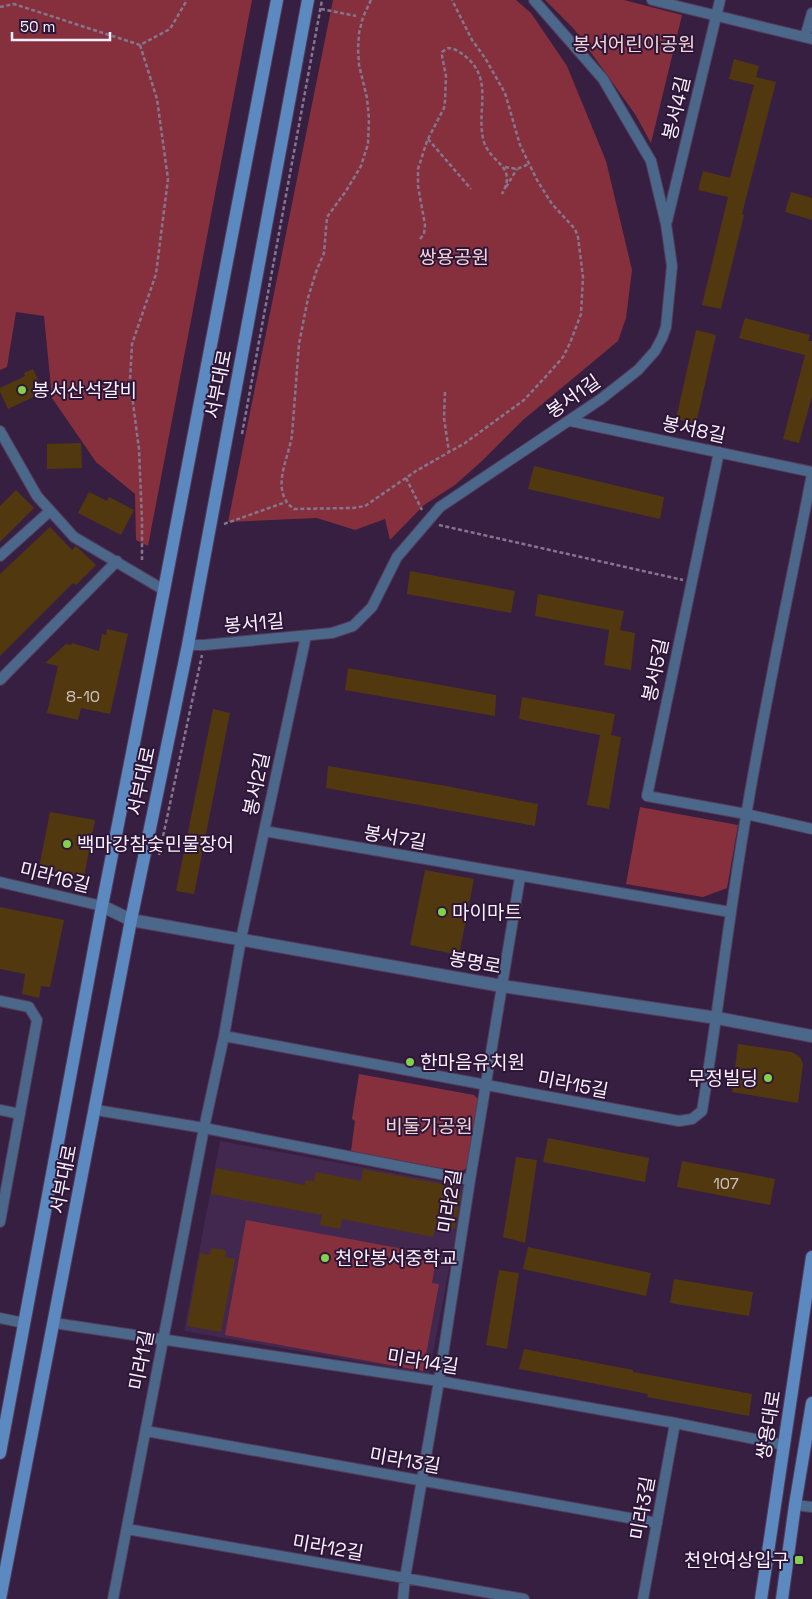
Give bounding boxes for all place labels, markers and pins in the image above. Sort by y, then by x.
place label: 봉서산석갈비 [32,378,137,403]
marker: 봉서산석갈비 [16,384,28,396]
place label: 백마강참숯민물장어 [77,832,234,857]
marker: 백마강참숯민물장어 [61,838,73,850]
place label: 마이마트 [452,900,522,925]
marker: 마이마트 [436,906,448,918]
place label: 한마음유치원 [420,1050,525,1075]
marker: 한마음유치원 [404,1056,416,1068]
place label: 무정빌딩 [688,1066,758,1091]
marker: 무정빌딩 [762,1072,774,1084]
place label: 천안봉서중학교 [335,1246,457,1271]
marker: 천안봉서중학교 [319,1252,331,1264]
place label: 천안여상입구 [684,1548,789,1573]
marker: 천안여상입구 [793,1554,805,1566]

